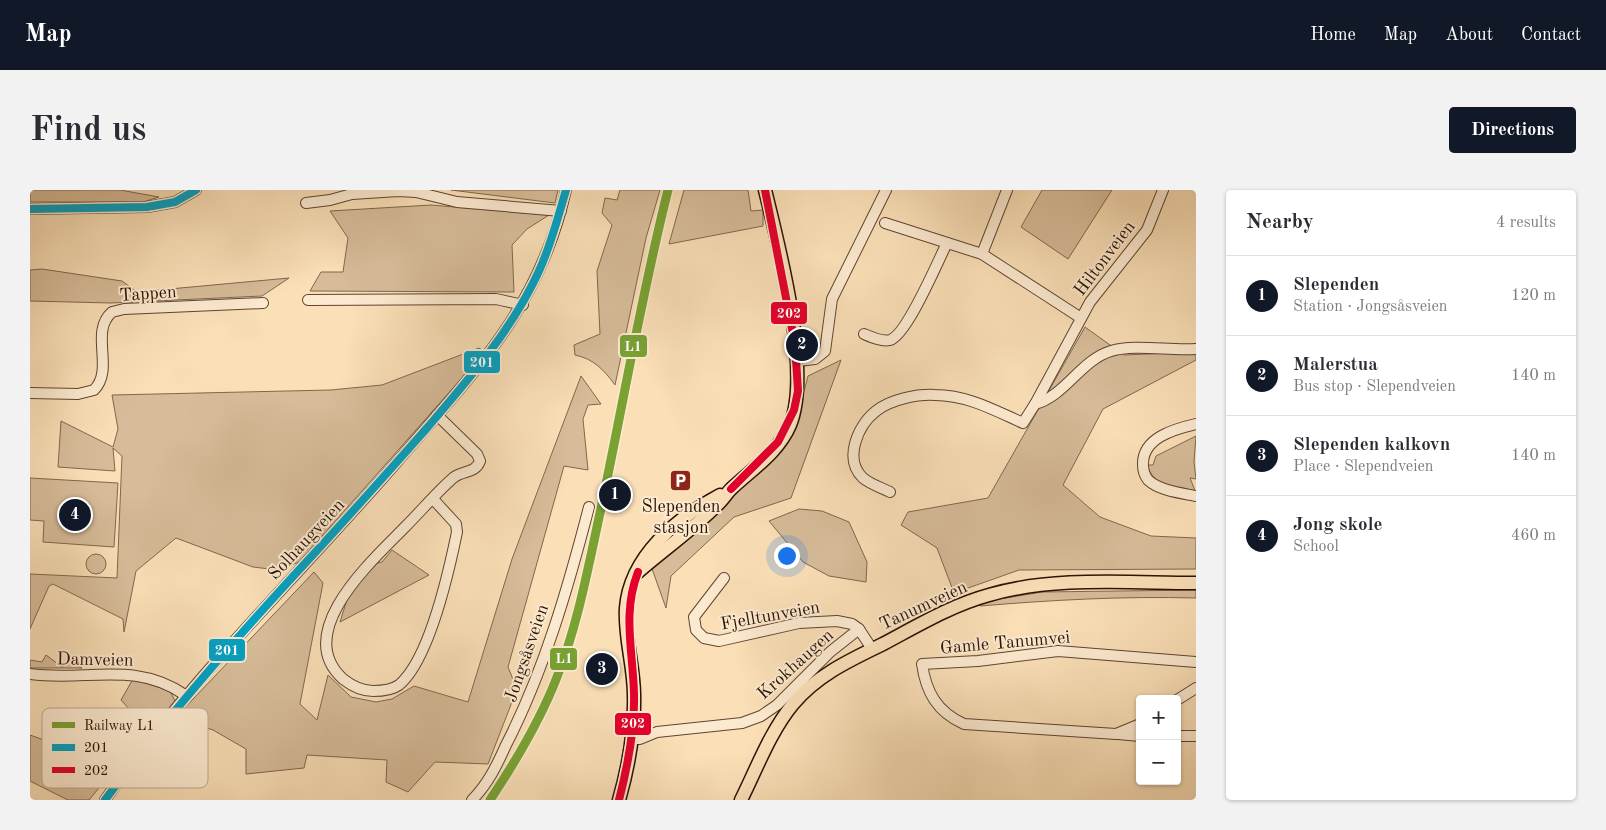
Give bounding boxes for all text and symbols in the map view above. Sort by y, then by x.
text: Map [25,23,72,47]
text: Home [1310,26,1356,44]
text: Map [1384,26,1417,44]
text: About [1445,26,1493,44]
text: Contact [1521,26,1581,44]
button: Directions [1449,107,1576,153]
text: Find us [30,113,146,148]
text: Nearby [1246,212,1314,233]
text: 4 results [1496,215,1556,231]
street label: Hiltonveien [1071,218,1139,299]
text: Slependen [1293,276,1379,295]
street label: Tappen [119,283,178,305]
text: 1 [1257,288,1267,304]
text: 120 m [1511,288,1556,304]
text: Station · Jongsåsveien [1293,299,1447,315]
line badge: 202 [770,301,808,325]
text: 202 [777,307,801,321]
pin: 2 [786,326,818,364]
line badge: L1 [619,334,648,358]
text: L1 [624,340,642,354]
line badge: 201 [463,350,501,374]
text: 201 [470,356,494,370]
text: Malerstua [1293,356,1378,375]
text: 2 [1257,368,1267,384]
text: 140 m [1511,368,1556,384]
text: Bus stop · Slependveien [1293,379,1456,395]
text: Slependen kalkovn [1293,436,1450,455]
text: 3 [1257,448,1267,464]
text: 140 m [1511,448,1556,464]
text: Place · Slependveien [1293,459,1434,475]
parking icon: Slependen stasjon [669,469,693,493]
pin: 1 [599,476,631,514]
pin: 4 [59,496,91,534]
street label: Solhaugveien [265,496,349,583]
place label: Slependen stasjon [641,498,721,537]
text: Jong skole [1293,516,1382,535]
text: 4 [1257,528,1267,544]
text: 460 m [1511,528,1556,544]
text: School [1293,539,1339,555]
your location [774,543,800,569]
street label: Tanumveien [877,578,970,634]
street label: Fjelltunveien [719,598,822,634]
street label: Jongsåsveien [502,602,552,705]
street label: Krokhaugen [754,626,837,703]
street label: Gamle Tanumvei [939,628,1071,658]
line badge: 201 [208,638,246,662]
text: 201 [215,644,239,658]
line badge: L1 [549,647,578,671]
street label: Damveien [56,650,134,670]
pin: 3 [586,650,618,688]
text: L1 [555,652,573,666]
map controls [1136,695,1181,785]
button: + [1136,695,1181,740]
legend [42,708,208,788]
line badge: 202 [614,712,652,736]
text: 202 [621,717,645,731]
text: Railway L1 [84,719,154,733]
button: − [1136,740,1181,785]
text: 201 [84,741,108,755]
text: 202 [84,764,108,778]

